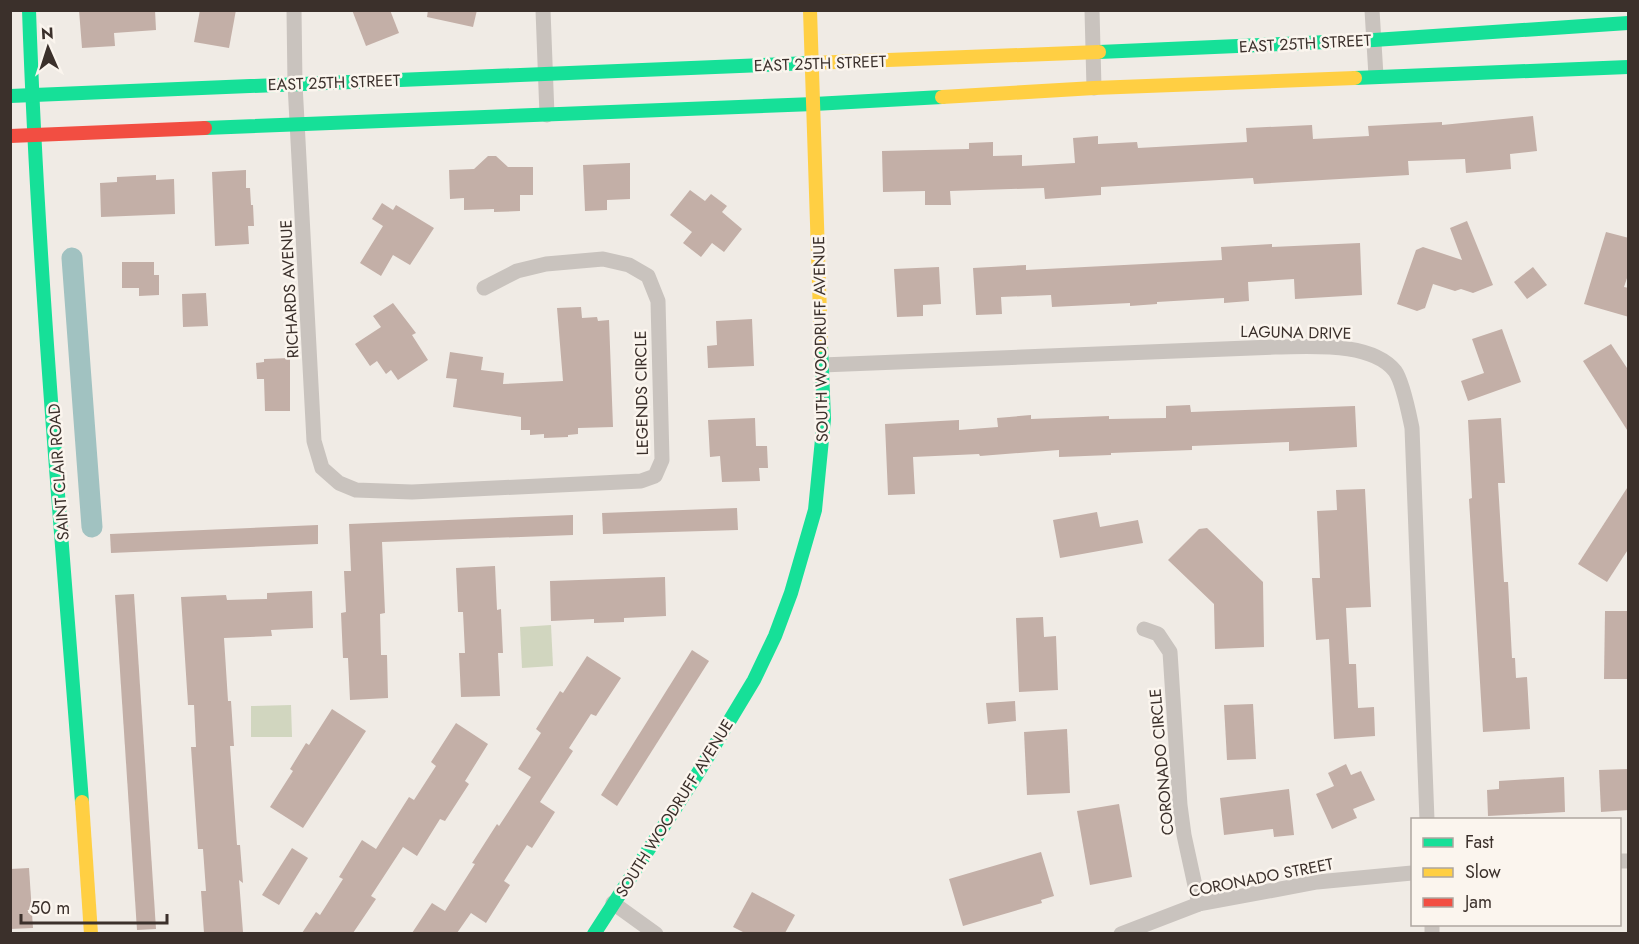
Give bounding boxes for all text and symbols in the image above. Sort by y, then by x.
north arrow [18,18,78,78]
text: N [40,22,54,45]
street label: EAST 25TH STREET [1238,29,1372,58]
street label: EAST 25TH STREET [753,50,887,77]
street label: EAST 25TH STREET [267,69,401,96]
street label: RICHARDS AVENUE [274,219,305,359]
street label: SOUTH WOODRUFF AVENUE [807,236,834,442]
street label: LAGUNA DRIVE [1240,320,1352,345]
street label: LEGENDS CIRCLE [629,330,654,456]
street label: SAINT CLAIR ROAD [42,403,75,541]
street label: CORONADO CIRCLE [1144,688,1179,836]
street label: SOUTH WOODRUFF AVENUE [610,715,739,902]
legend [1411,818,1621,926]
text: Fast [1465,829,1494,855]
street label: CORONADO STREET [1187,852,1336,903]
text: Slow [1465,859,1502,885]
scale bar [21,887,166,925]
text: Jam [1463,889,1492,915]
text: 50 m [30,895,70,921]

